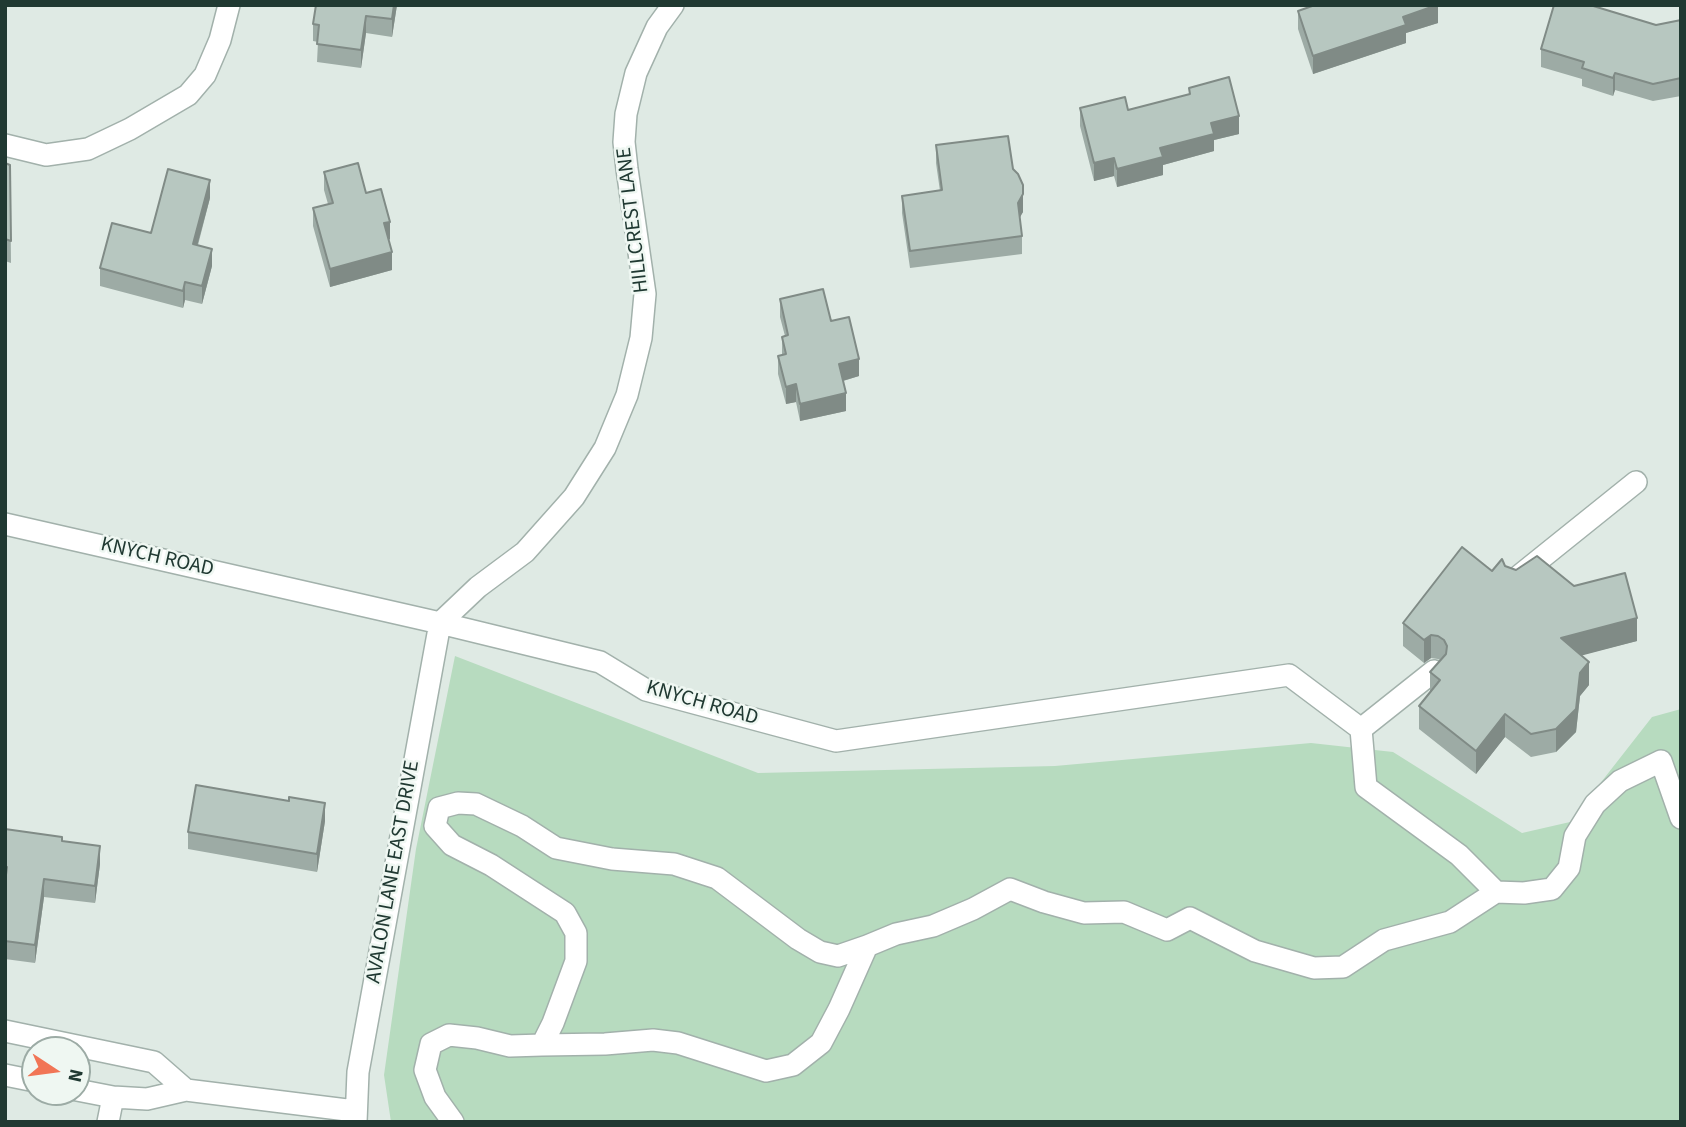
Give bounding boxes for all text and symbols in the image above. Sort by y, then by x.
street label: HILLCREST LANE [613,146,655,294]
street label: KNYCH ROAD [98,533,216,583]
street label: KNYCH ROAD [643,676,761,732]
street label: AVALON LANE EAST DRIVE [362,759,426,985]
north arrow [21,1036,91,1106]
text: N [60,1066,90,1085]

